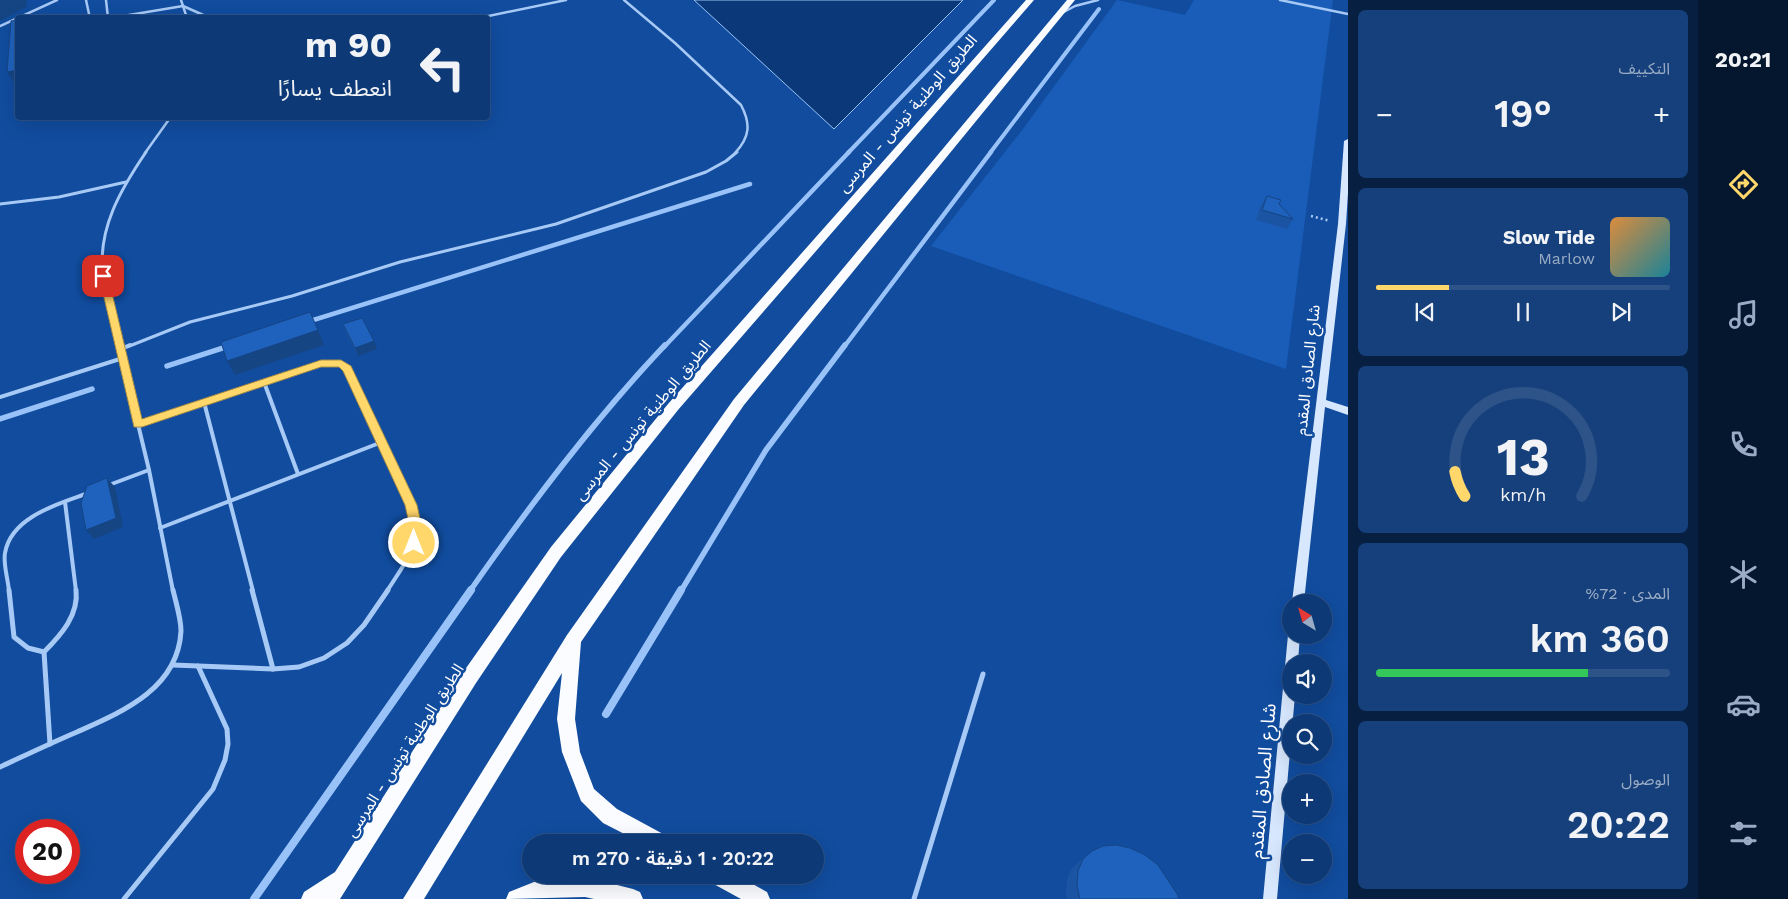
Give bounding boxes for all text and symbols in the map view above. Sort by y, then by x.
text: 90 m [305,24,392,66]
street label: الطريق الوطنية تونس - المرسى [834,31,982,197]
icon: left [410,35,475,100]
text: 20:21 [1715,47,1771,72]
text: التكييف [1618,59,1670,78]
text: انعطف يسارًا [278,76,392,101]
text: 19° [1494,92,1552,136]
text: − [1376,98,1393,131]
text: + [1653,98,1670,131]
icon: directions [1726,167,1761,202]
text: Slow Tide [1503,226,1595,249]
text: Marlow [1538,249,1595,268]
pin [82,255,124,297]
icon: arrive [89,262,117,290]
icon: music [1726,297,1761,332]
icon: previous [1411,298,1439,326]
icon: pause [1509,298,1537,326]
icon: next [1607,298,1635,326]
street label: شارع الصادق المقدم [1291,304,1327,437]
street label: الطريق الوطنية تونس - المرسى [570,337,716,505]
text: 13 [1496,427,1550,488]
icon: phone [1726,427,1761,462]
text: km/h [1500,484,1546,505]
position arrow [387,516,439,568]
icon: climate [1726,557,1761,592]
text: المدى · 72% [1586,584,1670,603]
north arrow [1282,594,1332,644]
map controls [1282,594,1332,884]
text: 360 km [1530,617,1670,661]
button: sound [1282,654,1332,704]
street label: الطريق الوطنية تونس - المرسى [341,660,468,841]
icon: car [1726,687,1761,722]
street label: شارع الصادق المقدم [1244,702,1284,860]
button: search [1282,714,1332,764]
text: الوصول [1621,770,1670,789]
button: + [1282,774,1332,824]
text: 20:22 [1567,803,1670,847]
icon: filters [1726,816,1761,851]
speed limit sign: 20 [15,819,80,884]
button: − [1282,834,1332,884]
text: 20:22 · 1 دقيقة · 270 m [572,847,774,870]

